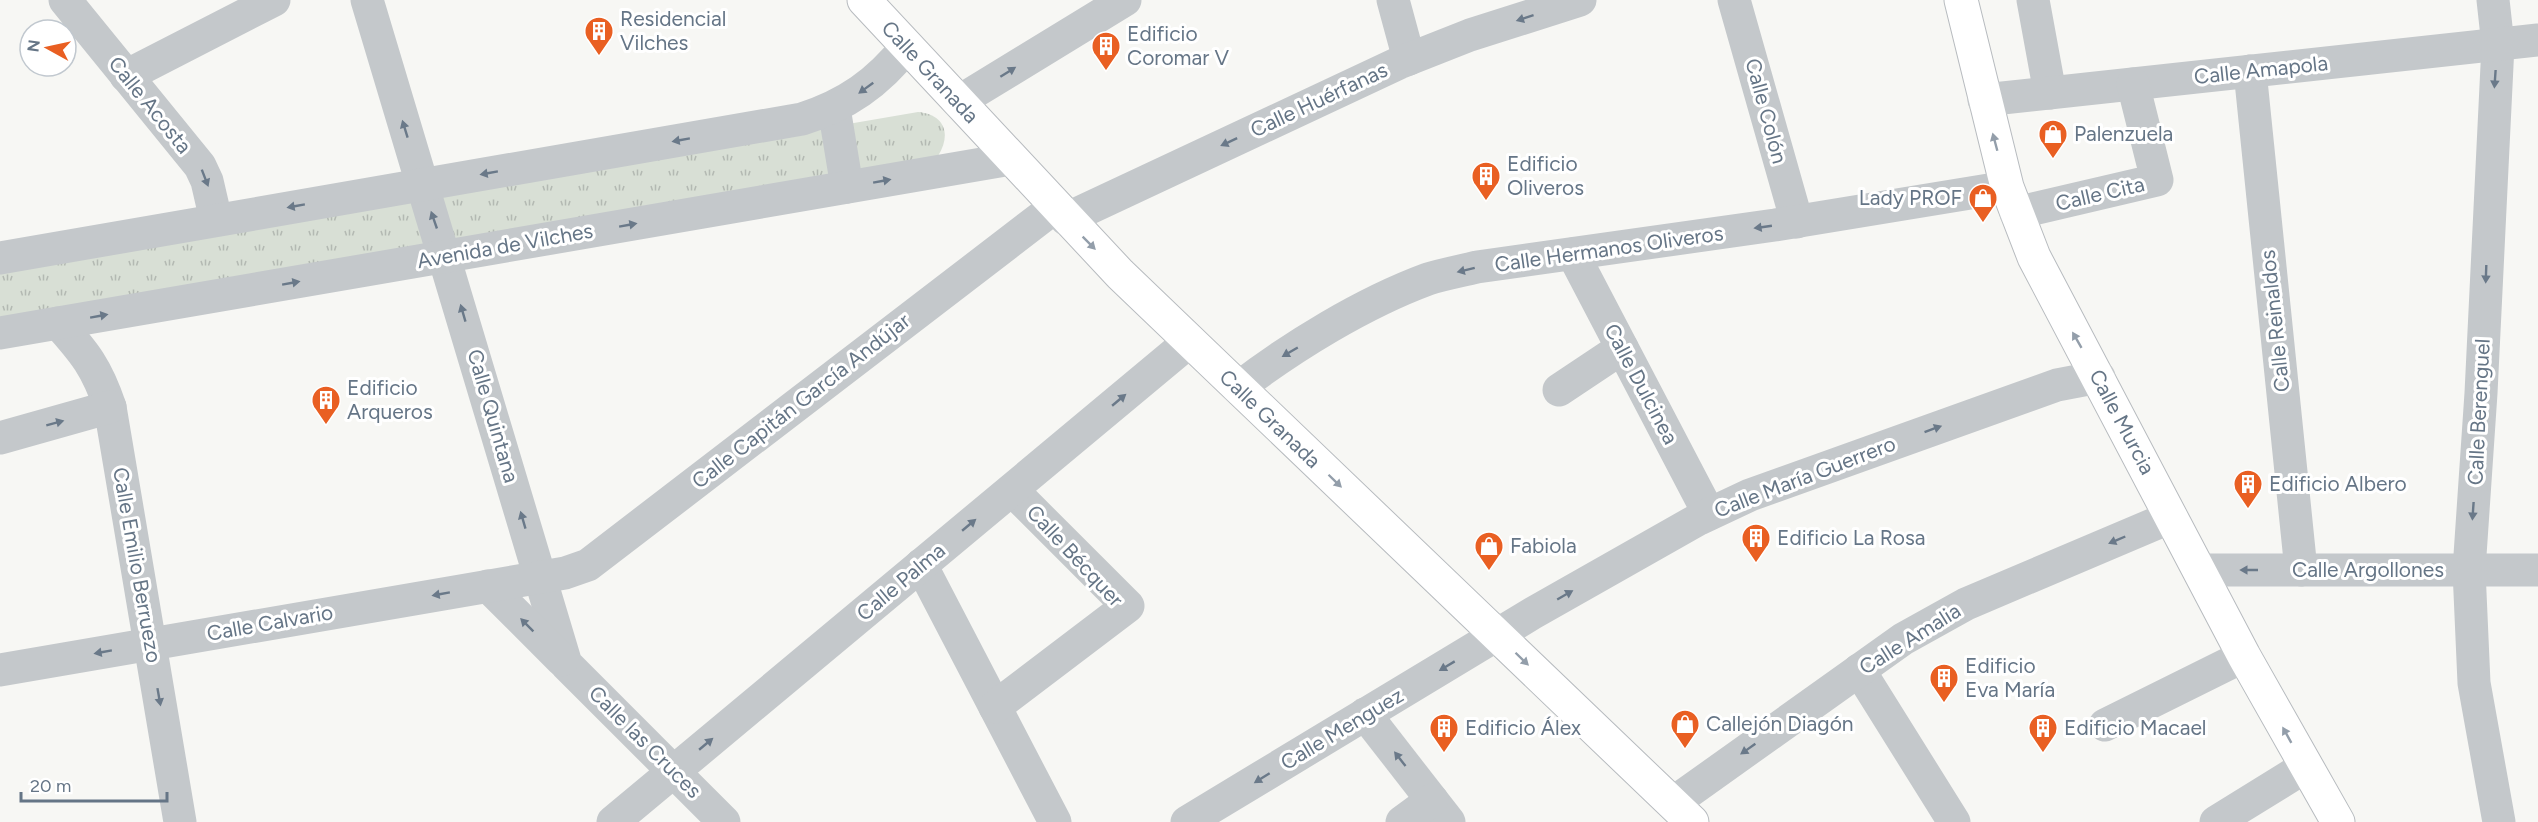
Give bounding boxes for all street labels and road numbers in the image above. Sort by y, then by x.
street label: Calle Granada [877,15,984,128]
street label: Calle Amapola [2193,50,2329,89]
street label: Calle Acosta [104,51,197,158]
street label: Calle Colón [1740,56,1792,166]
street label: Calle Huérfanas [1246,57,1391,142]
street label: Calle Cita [2053,171,2147,216]
street label: Avenida de Vilches [415,218,595,273]
street label: Calle Hermanos Oliveros [1493,220,1725,277]
street label: Calle Reinaldos [2255,249,2294,393]
street label: Calle Capitán García Andújar [687,308,915,493]
street label: Calle Dulcinea [1599,319,1684,448]
street label: Calle Berenguel [2462,338,2495,486]
street label: Calle Quintana [463,346,524,485]
street label: Calle Granada [1215,364,1326,473]
street label: Calle Murcia [2084,365,2161,479]
street label: Calle María Guerrero [1711,430,1899,523]
street label: Calle Emilio Berruezo [108,465,167,665]
street label: Calle Bécquer [1022,500,1129,612]
street label: Calle Palma [851,537,950,626]
street label: Calle Argollones [2292,557,2444,582]
street label: Calle Amalia [1854,598,1965,680]
street label: Calle Calvario [205,599,335,646]
street label: Calle las Cruces [584,680,707,803]
street label: Calle Menguez [1276,682,1408,775]

